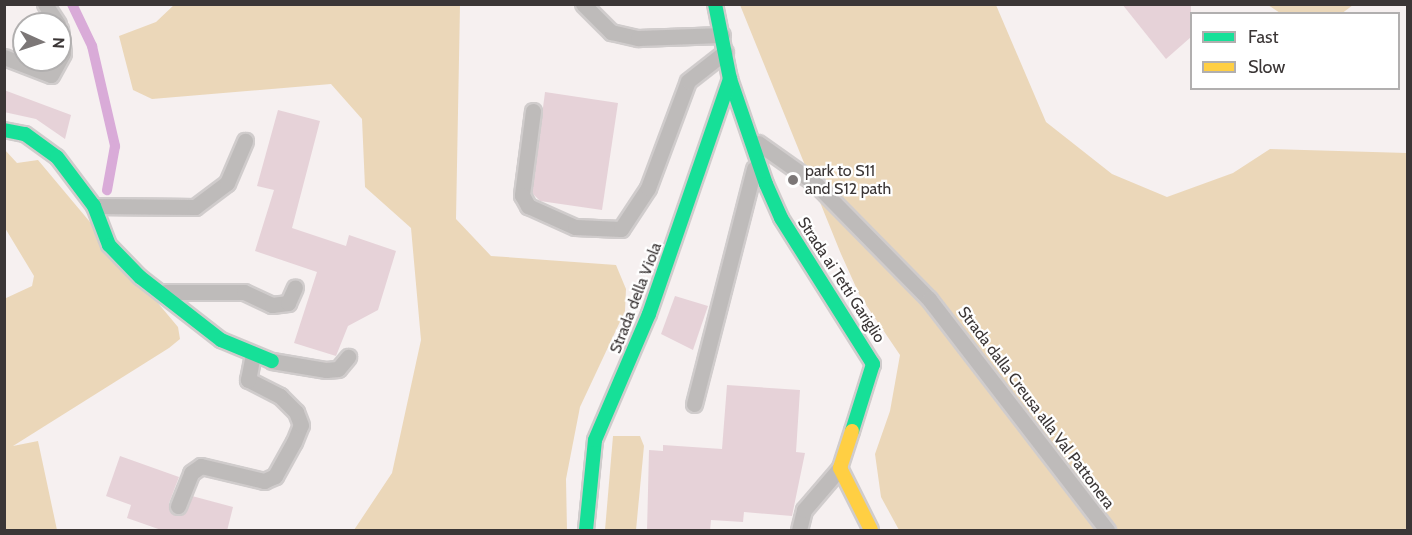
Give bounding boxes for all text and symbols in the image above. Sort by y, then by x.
north arrow [12,12,72,72]
legend [1190,12,1400,90]
text: Fast [1248,26,1279,48]
text: N [49,37,68,49]
text: Slow [1248,56,1285,78]
place label: park to S11 and S12 path [805,161,891,199]
marker: park to S11 and S12 path [786,173,800,187]
street label: Strada ai Tetti Gariglio [793,214,889,346]
street label: Strada della Viola [606,240,666,356]
street label: Strada dalla Creusa alla Val Pattonera [954,303,1118,513]

